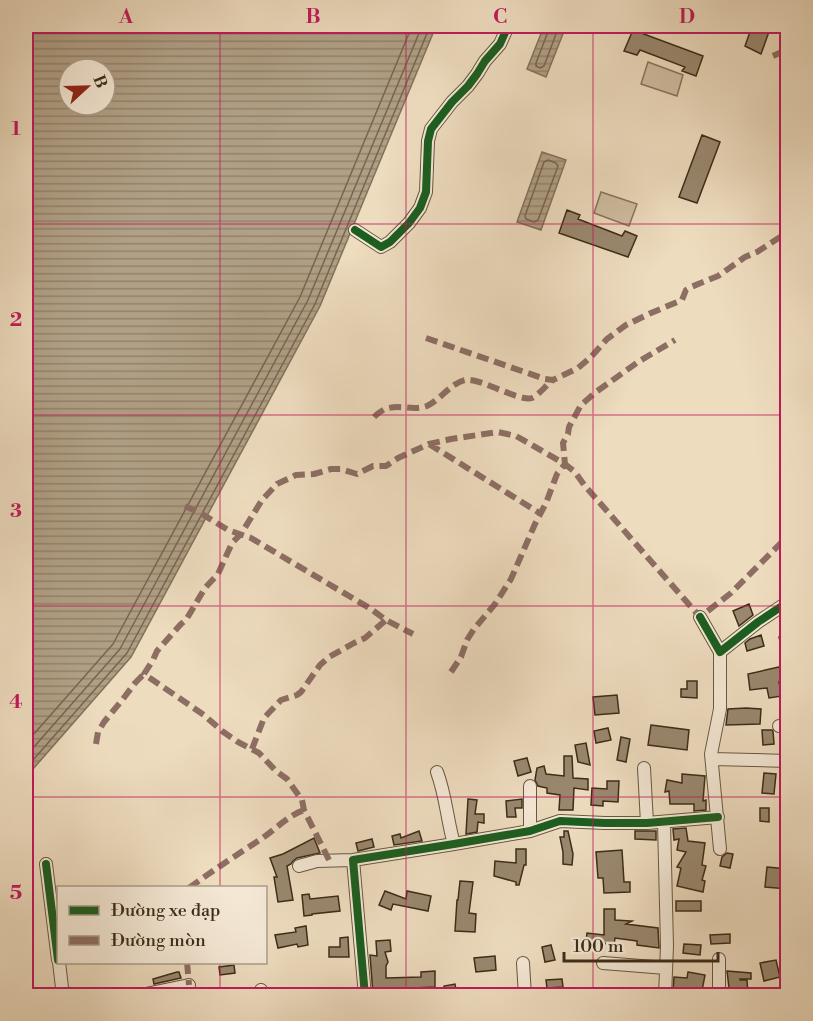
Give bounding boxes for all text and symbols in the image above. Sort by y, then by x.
text: A [118,5,134,30]
text: B [305,5,321,30]
text: C [493,5,507,30]
text: D [679,5,695,30]
north arrow [57,57,117,117]
text: B [88,72,112,91]
text: 1 [11,117,21,142]
text: 2 [10,308,22,333]
text: 3 [10,499,22,524]
text: 4 [9,690,23,715]
text: 5 [10,881,22,906]
legend [57,886,267,964]
text: Đường xe đạp [111,899,220,922]
scale bar [564,925,718,963]
text: Đường mòn [111,929,206,952]
text: 100 m [573,935,624,958]

